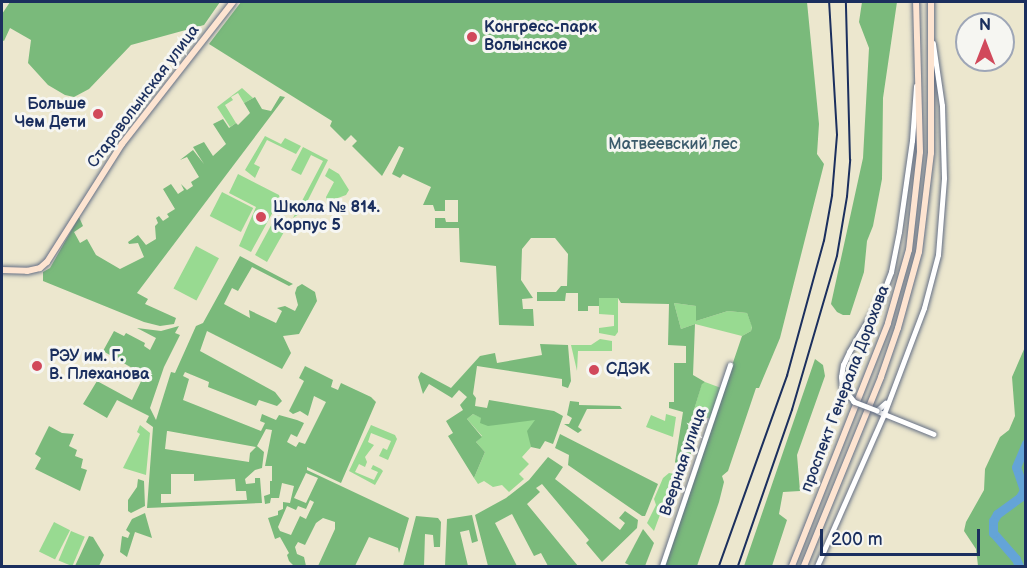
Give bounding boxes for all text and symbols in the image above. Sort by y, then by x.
north arrow [955,12,1015,72]
text: N [979,16,991,35]
place label: Конгресс-парк Волынское [484,18,597,56]
street label: Староволынская улица [84,22,204,172]
marker: Конгресс-парк Волынское [465,30,479,44]
place label: Больше Чем Дети [14,95,86,133]
marker: Больше Чем Дети [91,107,105,121]
park label: Матвеевский лес [608,135,738,155]
place label: Школа № 814. Корпус 5 [273,198,380,236]
marker: Школа № 814. Корпус 5 [254,210,268,224]
street label: проспект Генерала Дорохова [798,283,894,495]
place label: РЭУ им. Г. В. Плеханова [49,347,149,385]
marker: РЭУ им. Г. В. Плеханова [30,359,44,373]
place label: СДЭК [606,360,650,380]
marker: СДЭК [587,363,601,377]
street label: Веерная улица [657,405,711,519]
scale bar [823,517,984,555]
text: 200 m [831,529,883,550]

